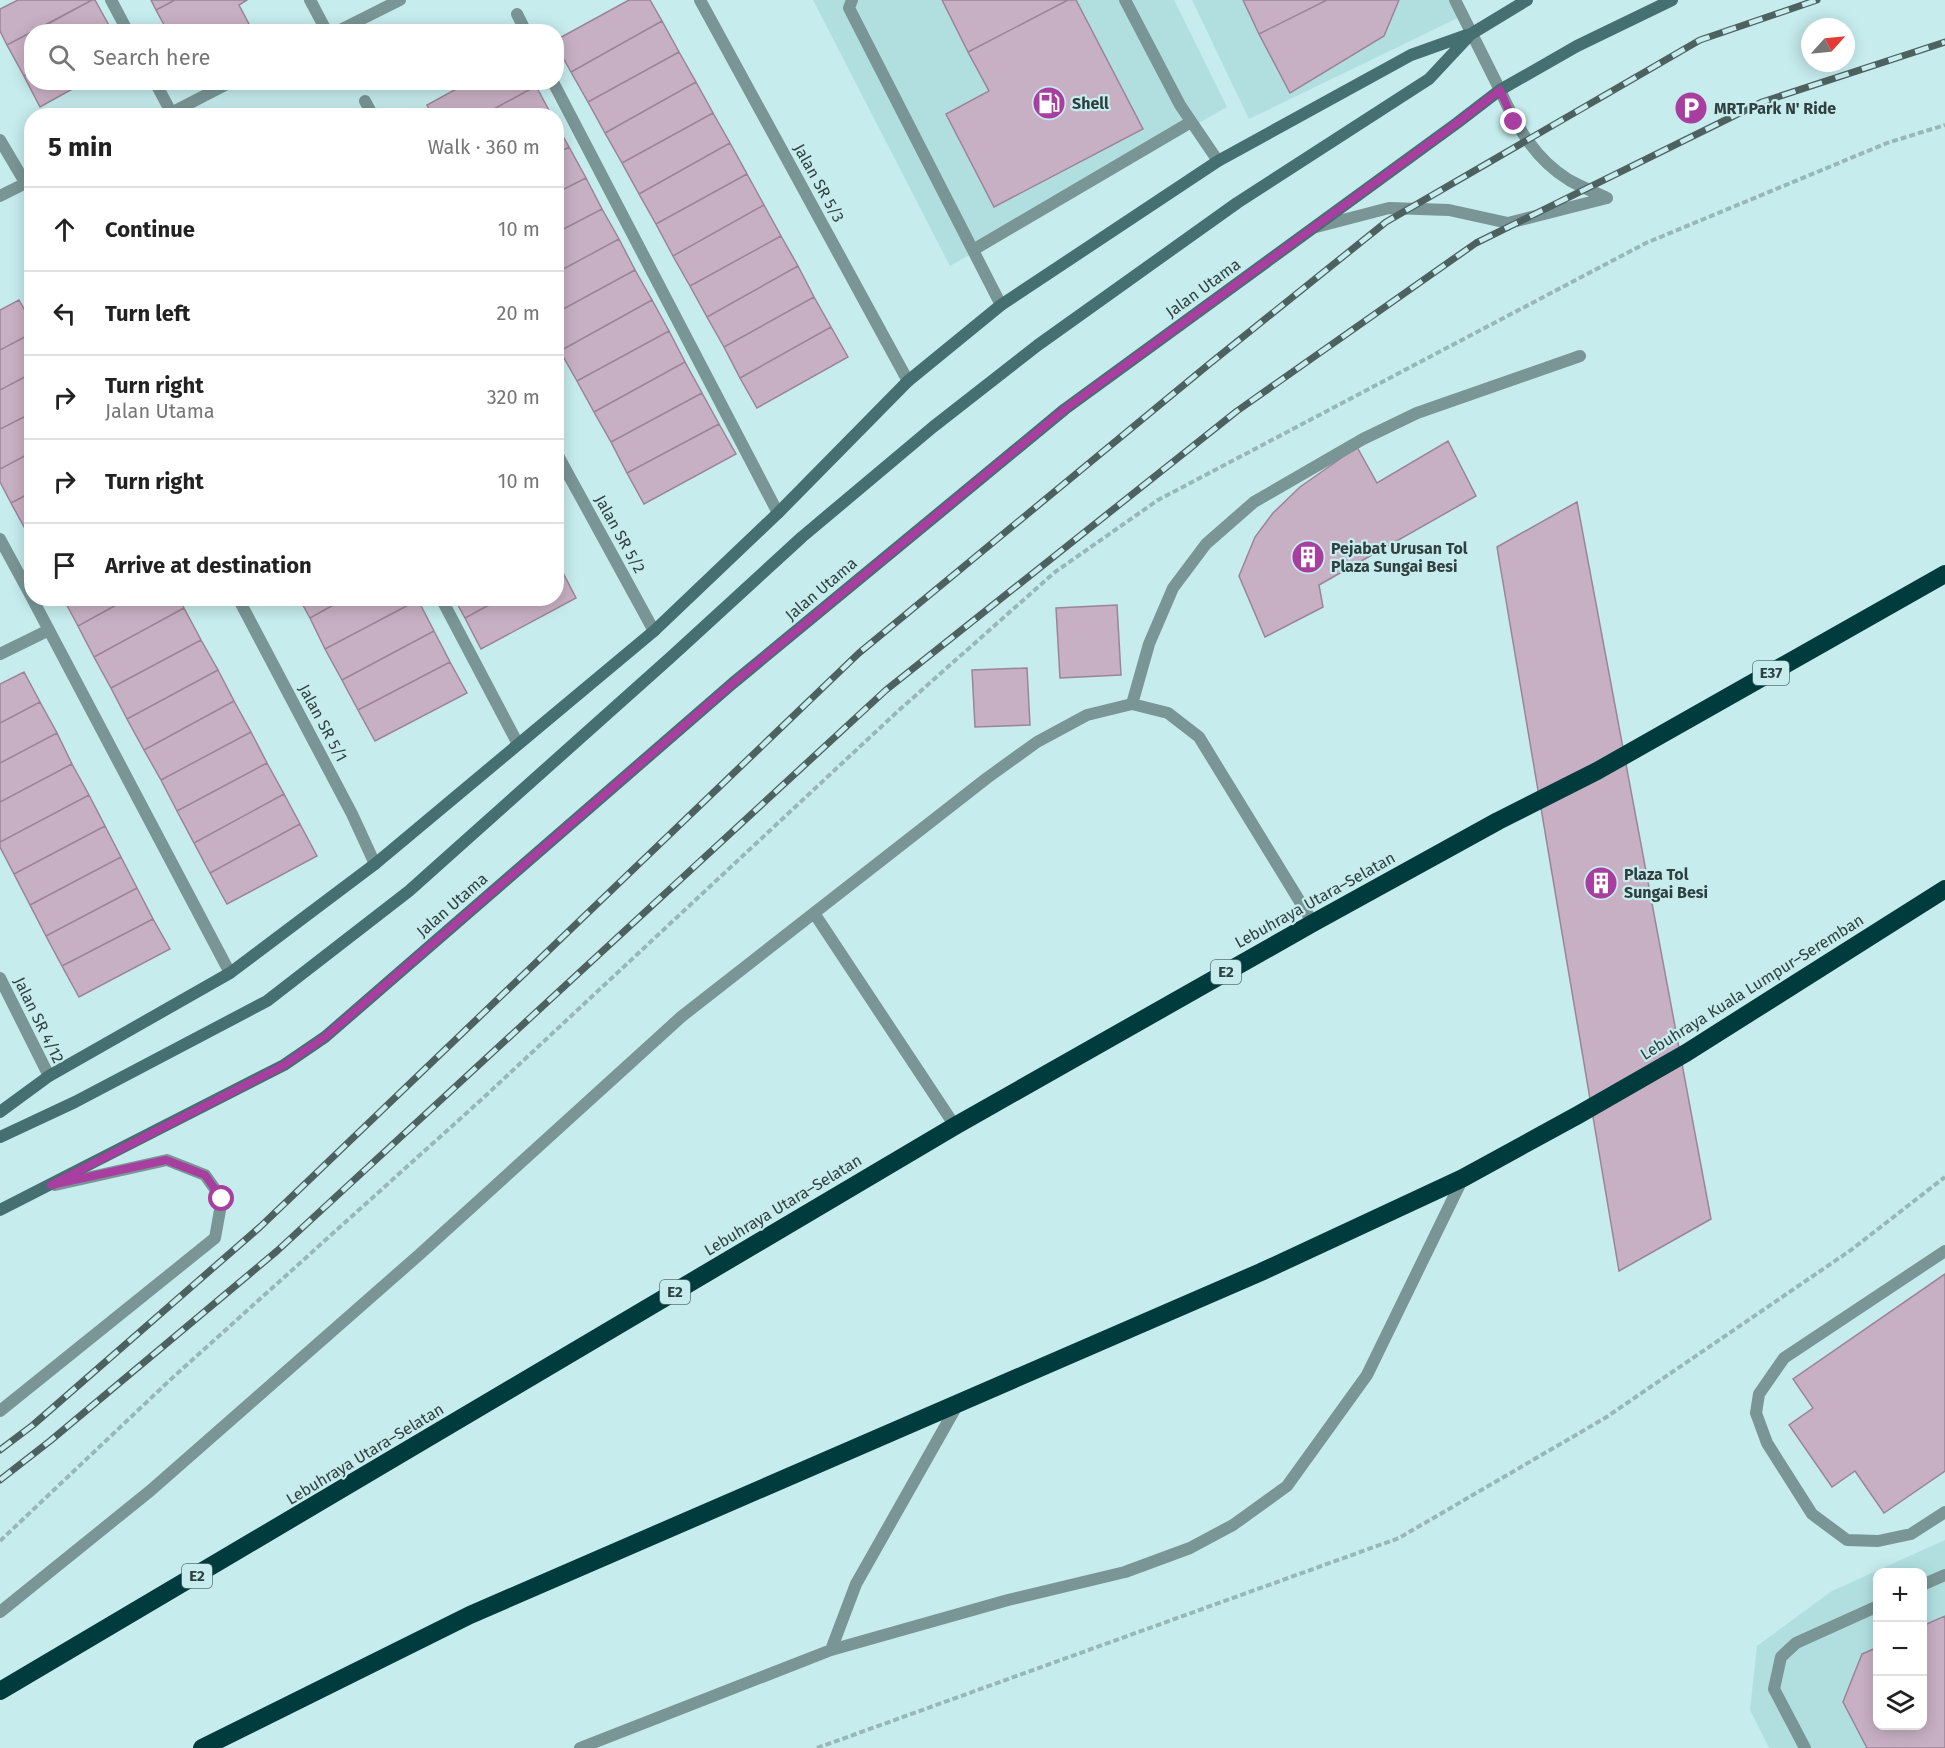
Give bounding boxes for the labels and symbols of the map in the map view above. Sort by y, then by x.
north arrow [1801,18,1855,72]
fuel station icon: Shell [1031,85,1067,121]
parking icon: MRT Park N' Ride [1673,90,1709,126]
place label: Shell [1072,94,1109,113]
place label: MRT Park N' Ride [1714,99,1836,118]
route end [1500,108,1526,134]
street label: Jalan SR 5/3 [790,141,848,225]
street label: Jalan Utama [1162,255,1244,321]
street label: Jalan SR 5/2 [591,492,649,576]
building icon: Pejabat Urusan Tol Plaza Sungai Besi [1290,539,1326,575]
place label: Pejabat Urusan Tol Plaza Sungai Besi [1331,539,1468,576]
street label: Jalan Utama [781,554,861,624]
road number: E37 [1753,661,1789,685]
street label: Jalan SR 5/1 [295,681,351,765]
street label: Lebuhraya Utara–Selatan [1231,848,1399,952]
building icon: Plaza Tol Sungai Besi [1583,865,1619,901]
place label: Plaza Tol Sungai Besi [1624,865,1708,902]
street label: Jalan Utama [413,869,491,941]
street label: Lebuhraya Kuala Lumpur–Seremban [1637,910,1867,1064]
road number: E2 [1211,960,1241,984]
street label: Jalan SR 4/12 [10,974,68,1066]
street label: Lebuhraya Utara–Selatan [701,1150,865,1260]
route start [208,1185,234,1211]
road number: E2 [660,1280,690,1304]
street label: Lebuhraya Utara–Selatan [283,1399,447,1509]
road number: E2 [182,1564,212,1588]

